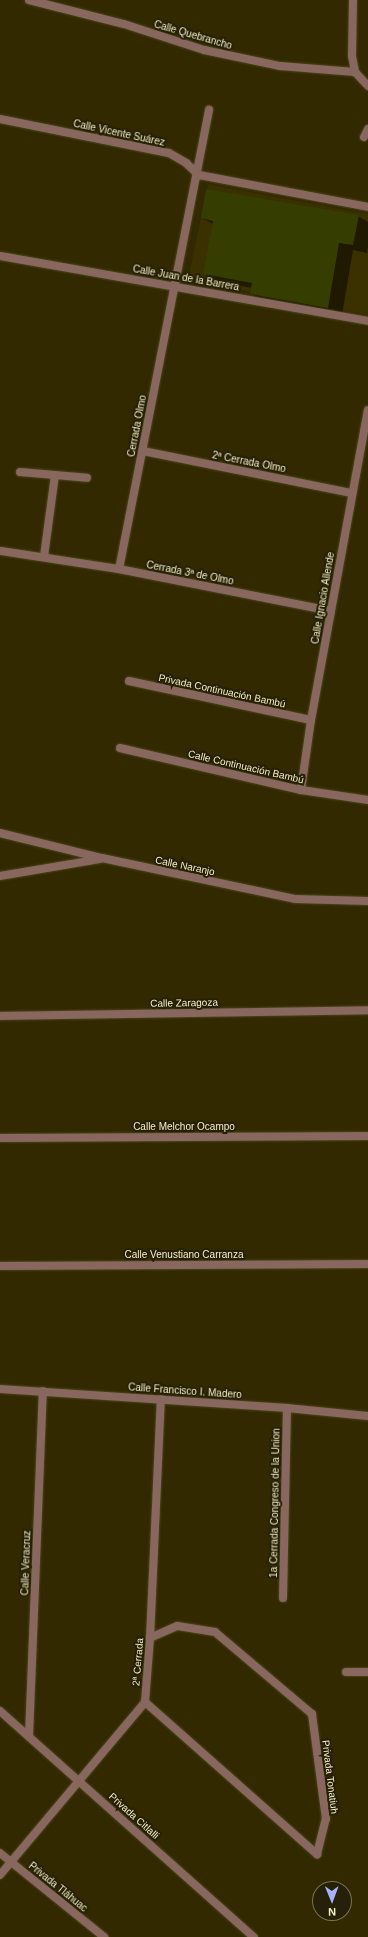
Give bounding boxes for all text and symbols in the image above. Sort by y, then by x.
street label: Calle Quebrancho [153,18,233,52]
street label: Calle Vicente Suárez [72,117,166,149]
street label: Calle Juan de la Barrera [132,263,240,293]
street label: Cerrada Olmo [125,394,149,458]
street label: 2ª Cerrada Olmo [211,449,287,475]
street label: Calle Ignacio Allende [309,551,337,645]
street label: Cerrada 3ª de Olmo [145,559,235,587]
street label: Privada Continuación Bambú [157,672,287,710]
street label: Calle Continuación Bambú [187,748,305,786]
street label: Calle Naranjo [154,854,216,878]
street label: Calle Zaragoza [150,996,218,1010]
street label: Calle Melchor Ocampo [133,1121,235,1133]
street label: Calle Venustiano Carranza [125,1249,243,1261]
street label: Calle Francisco I. Madero [128,1381,242,1401]
street label: 1a Cerrada Congreso de la Union [268,1428,282,1578]
street label: Calle Veracruz [19,1530,33,1596]
street label: 2ª Cerrada [130,1637,146,1687]
street label: Privada Tonatiuh [320,1739,340,1815]
street label: Privada Citlalli [106,1790,162,1842]
street label: Privada Tláhuac [26,1860,90,1914]
north arrow [312,1881,352,1921]
text: N [328,1906,336,1918]

